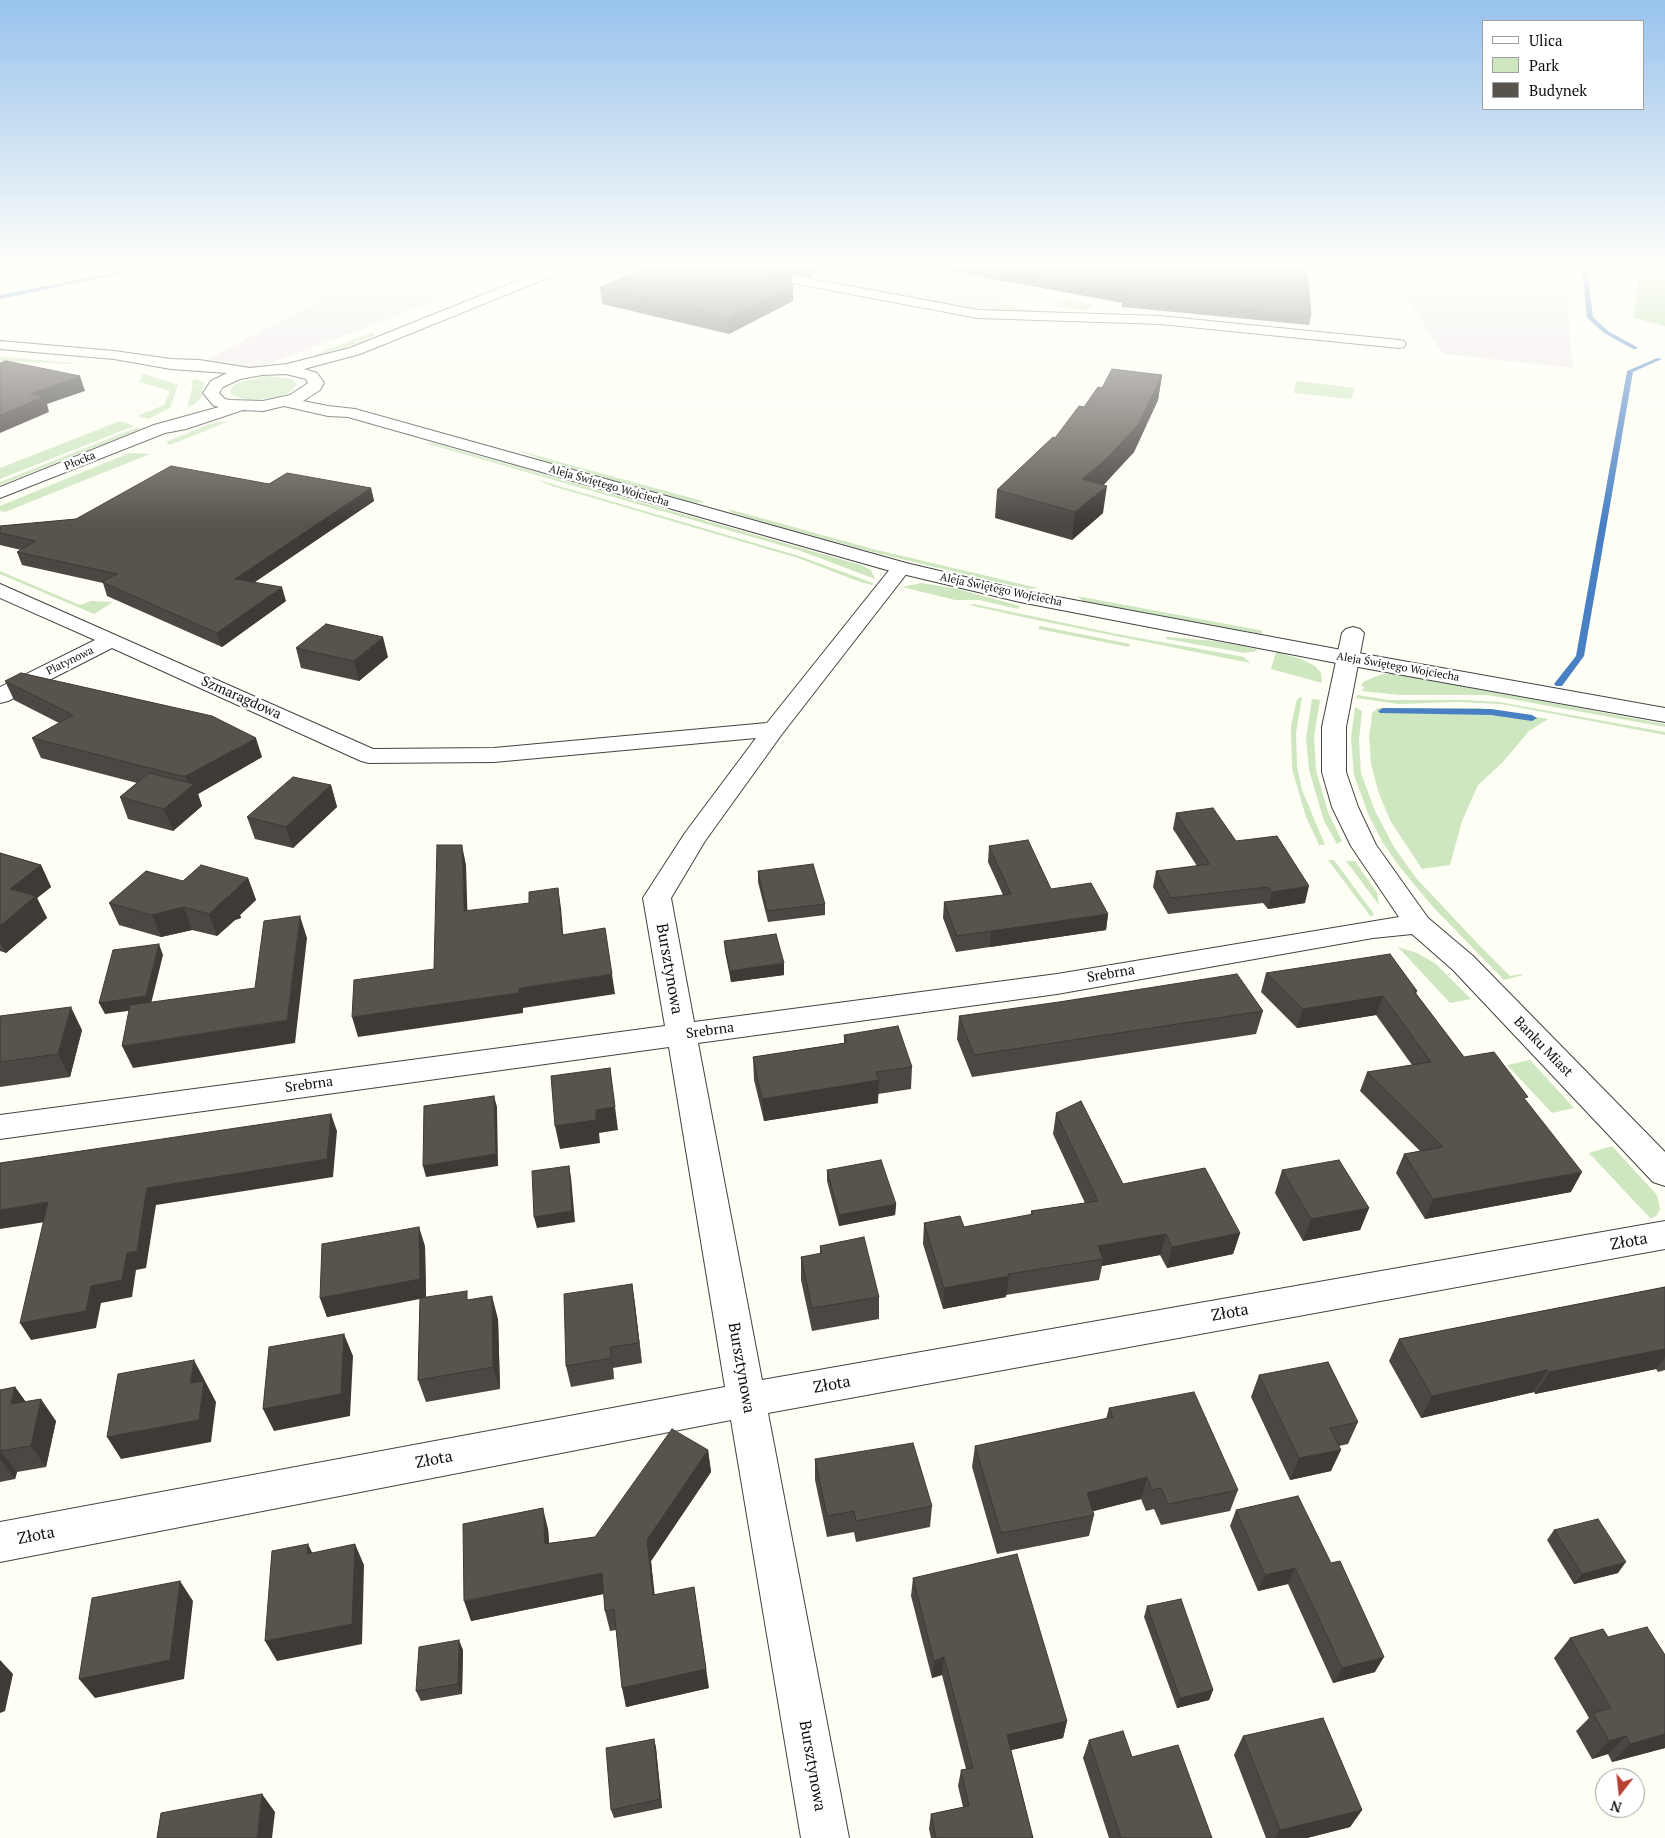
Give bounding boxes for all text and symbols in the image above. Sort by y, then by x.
legend [1482,20,1645,110]
text: Ulica [1529,30,1563,50]
text: Park [1529,55,1559,75]
text: Budynek [1529,80,1587,100]
street label: Płocka [62,449,98,473]
street label: Aleja Świętego Wojciecha [547,462,671,510]
street label: Aleja Świętego Wojciecha [939,571,1063,609]
street label: Platynowa [44,644,96,678]
street label: Aleja Świętego Wojciecha [1336,650,1460,684]
street label: Szmaragdowa [198,673,284,723]
street label: Bursztynowa [652,922,686,1016]
street label: Srebrna [1086,962,1136,986]
street label: Banku Miast [1510,1013,1576,1081]
street label: Srebrna [685,1019,735,1043]
street label: Srebrna [284,1073,334,1097]
street label: Złota [1609,1229,1649,1255]
street label: Złota [1210,1300,1250,1326]
street label: Bursztynowa [724,1321,758,1415]
street label: Złota [812,1372,852,1398]
street label: Złota [414,1447,454,1473]
street label: Złota [16,1523,56,1549]
street label: Bursztynowa [795,1719,829,1813]
north arrow [1595,1768,1645,1818]
text: N [1608,1796,1624,1818]

